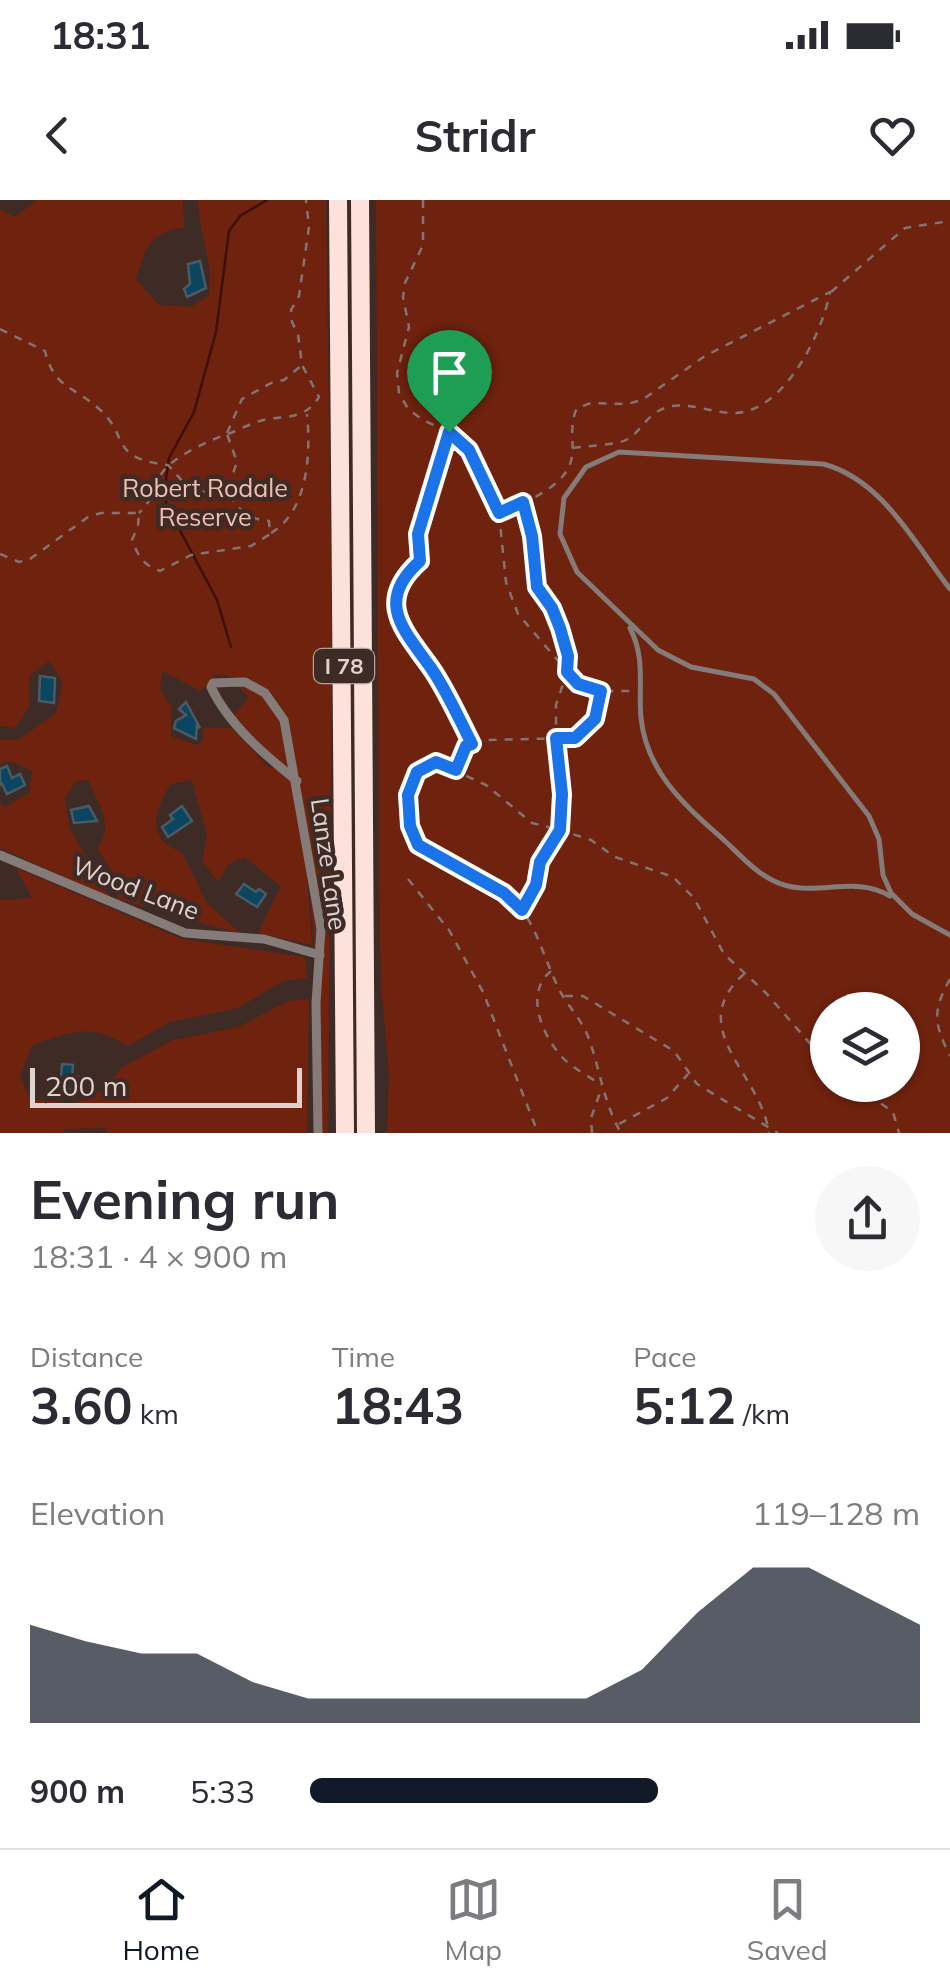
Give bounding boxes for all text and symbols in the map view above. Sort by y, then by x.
text: 18:31 [50,11,151,59]
text: Stridr [415,107,535,163]
icon: back [30,108,85,163]
icon: heart [865,108,920,163]
pin [407,330,492,433]
icon: arrive [422,345,477,400]
park label: Robert Rodale Reserve [122,472,288,532]
road number: I 78 [314,649,374,683]
street label: Lanze Lane [305,796,354,932]
street label: Wood Lane [68,849,204,926]
map controls [810,992,920,1102]
button: layers [810,992,920,1102]
scale bar [30,1063,302,1108]
text: 200 m [45,1068,127,1103]
text: Evening run [30,1164,339,1233]
button: share [815,1166,920,1271]
text: 18:31 · 4 × 900 m [30,1236,287,1276]
text: Distance [30,1339,143,1374]
text: Time [332,1339,395,1374]
text: Pace [633,1339,697,1374]
text: 3.60 [30,1374,132,1437]
text: 18:43 [332,1374,464,1437]
text: 5:12 [633,1374,736,1437]
text: km [132,1396,179,1431]
text: /km [736,1396,790,1431]
text: Elevation [30,1493,165,1533]
text: 119–128 m [752,1493,920,1533]
text: 900 m [30,1771,125,1811]
text: 5:33 [190,1771,255,1811]
tab: Home [122,1872,200,1967]
tab: Map [444,1872,502,1967]
tab: Saved [747,1872,828,1967]

